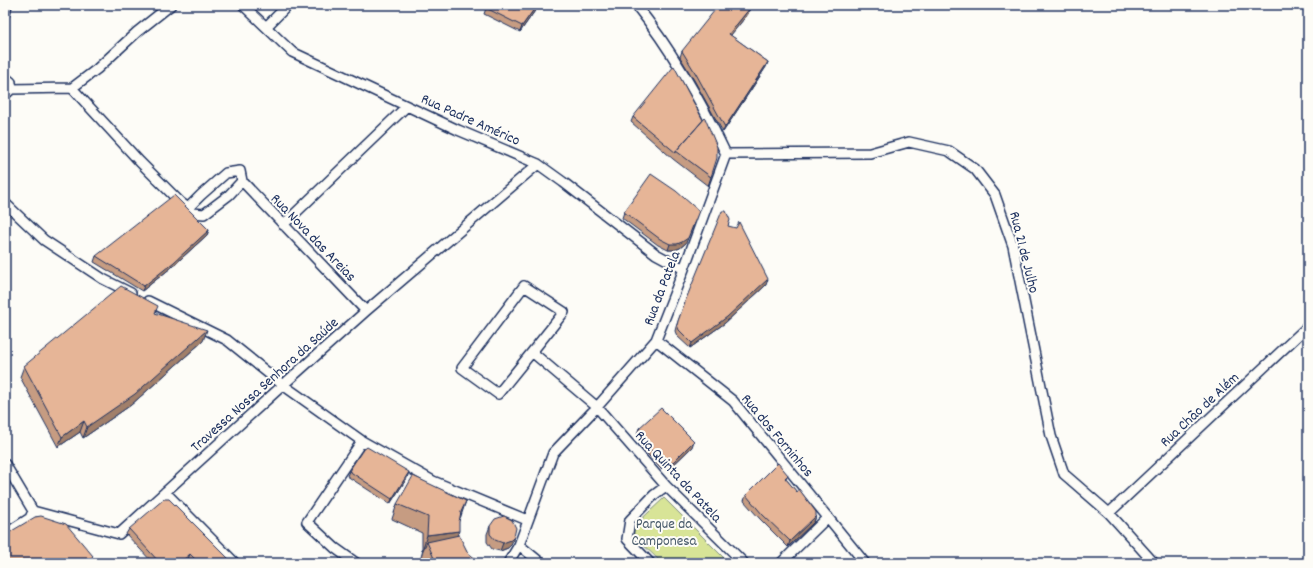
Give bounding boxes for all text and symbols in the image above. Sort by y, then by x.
street label: Rua Padre Américo [417,89,524,153]
street label: Rua Nova das Areias [265,189,361,288]
street label: Rua 21 de Julho [1002,209,1044,296]
street label: Rua da Patela [639,247,688,329]
street label: Travessa Nossa Senhora da Saúde [186,313,345,458]
street label: Rua Chão de Além [1156,368,1245,453]
street label: Rua dos Forninhos [735,390,818,483]
street label: Rua Quinta da Patela [629,426,727,529]
park label: Parque da Camponesa [631,514,698,553]

